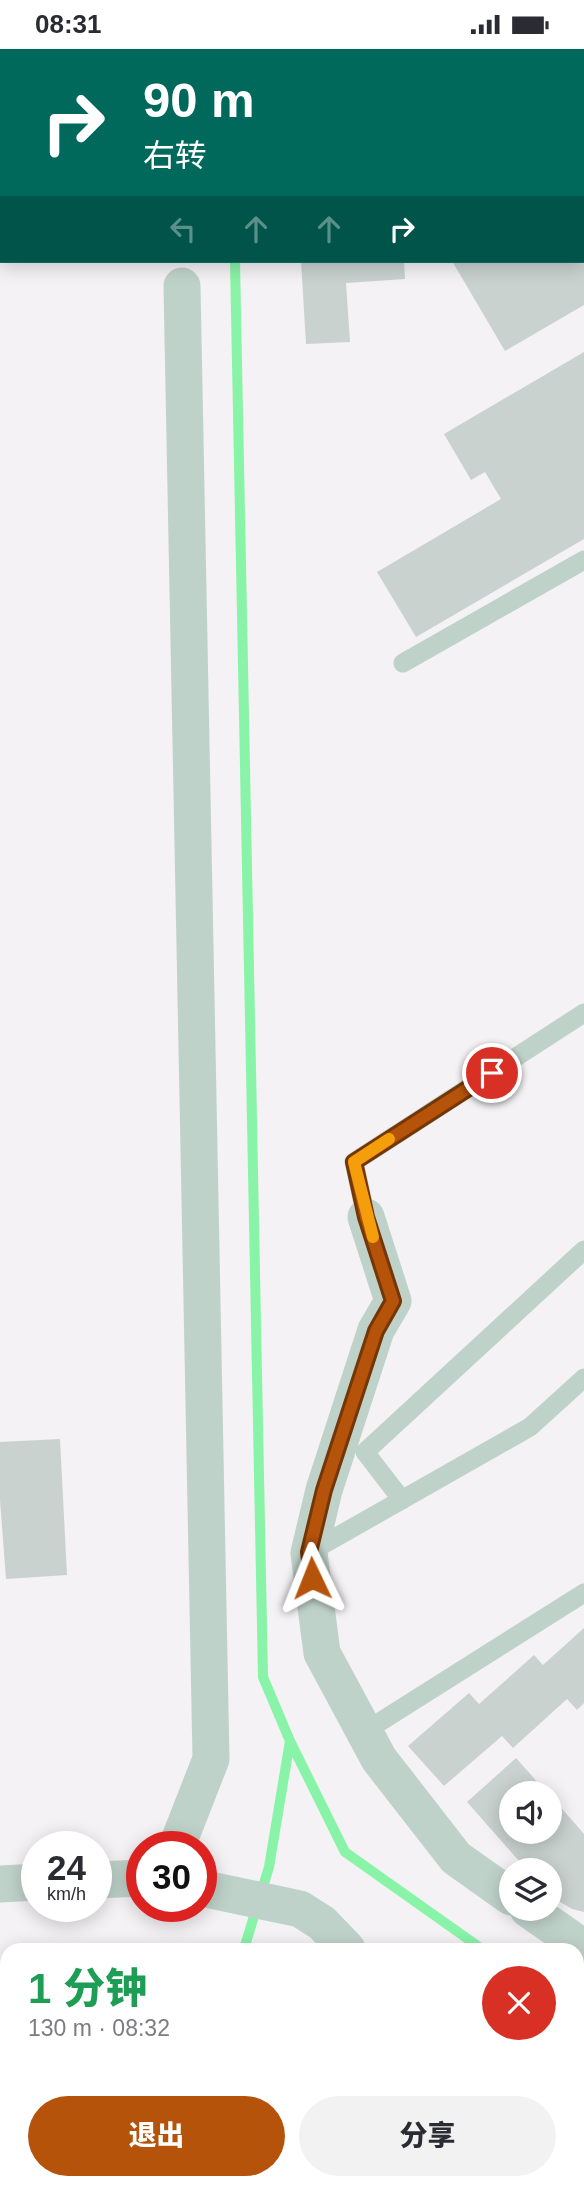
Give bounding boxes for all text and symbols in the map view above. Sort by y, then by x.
text: 08:31 [35,9,102,39]
text: 90 m [143,73,255,127]
icon: right [28,77,119,168]
text: 右转 [143,138,207,174]
icon: left [164,210,202,248]
icon: ahead [237,210,275,248]
icon: ahead [310,210,348,248]
icon: right [383,210,421,248]
pin [462,1043,522,1103]
icon: arrive [473,1054,511,1092]
position arrow [275,1541,349,1615]
map controls [499,1781,562,1921]
button: sound [499,1781,562,1844]
speed limit sign: 30 [126,1831,217,1922]
text: 24 [47,1848,86,1887]
button: layers [499,1858,562,1921]
text: km/h [47,1884,86,1904]
text: 1 分钟 [28,1965,147,2012]
button: close [482,1966,556,2040]
text: 130 m · 08:32 [28,2015,170,2041]
button: 退出 [28,2096,285,2176]
button: 分享 [299,2096,556,2176]

